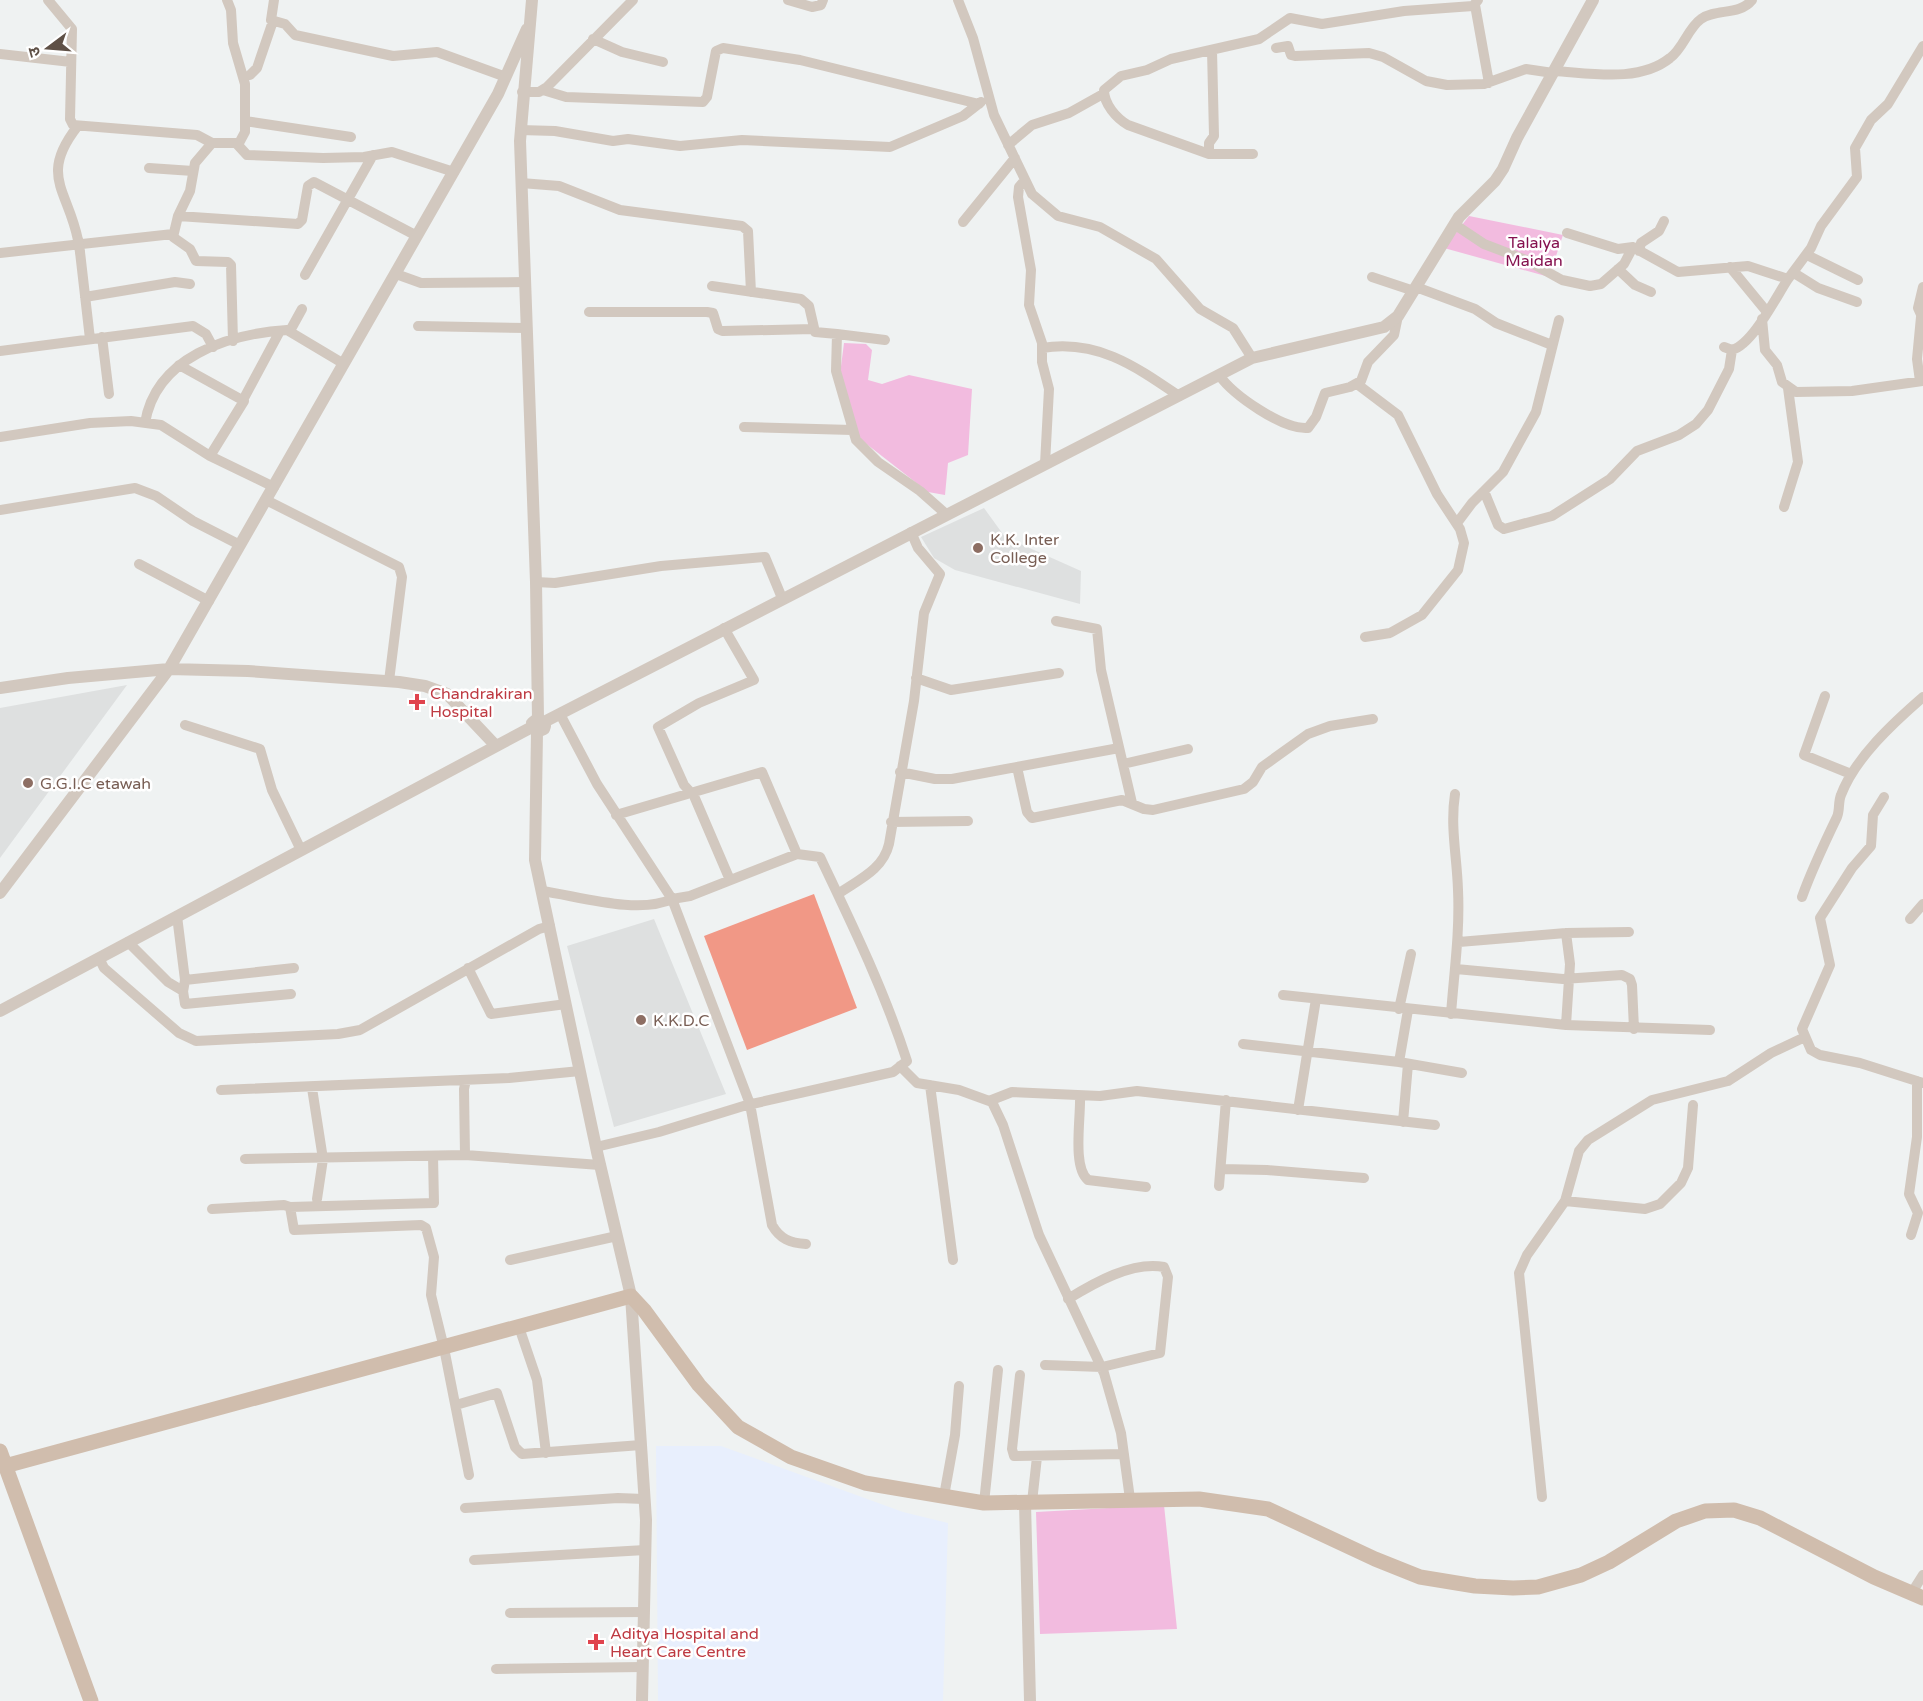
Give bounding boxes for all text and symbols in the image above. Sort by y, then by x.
north arrow [18,18,78,78]
text: उ [23,44,45,59]
park label: Talaiya Maidan [1505,233,1563,271]
place label: K.K. Inter College [990,530,1060,568]
marker: K.K. Inter College [971,541,985,555]
place label: Chandrakiran Hospital [430,684,532,722]
marker: Chandrakiran Hospital [408,693,426,711]
place label: G.G.I.C etawah [40,774,151,794]
marker: G.G.I.C etawah [21,776,35,790]
place label: K.K.D.C [653,1011,709,1031]
marker: K.K.D.C [634,1013,648,1027]
place label: Aditya Hospital and Heart Care Centre [610,1624,759,1662]
marker: Aditya Hospital and Heart Care Centre [587,1633,605,1651]

